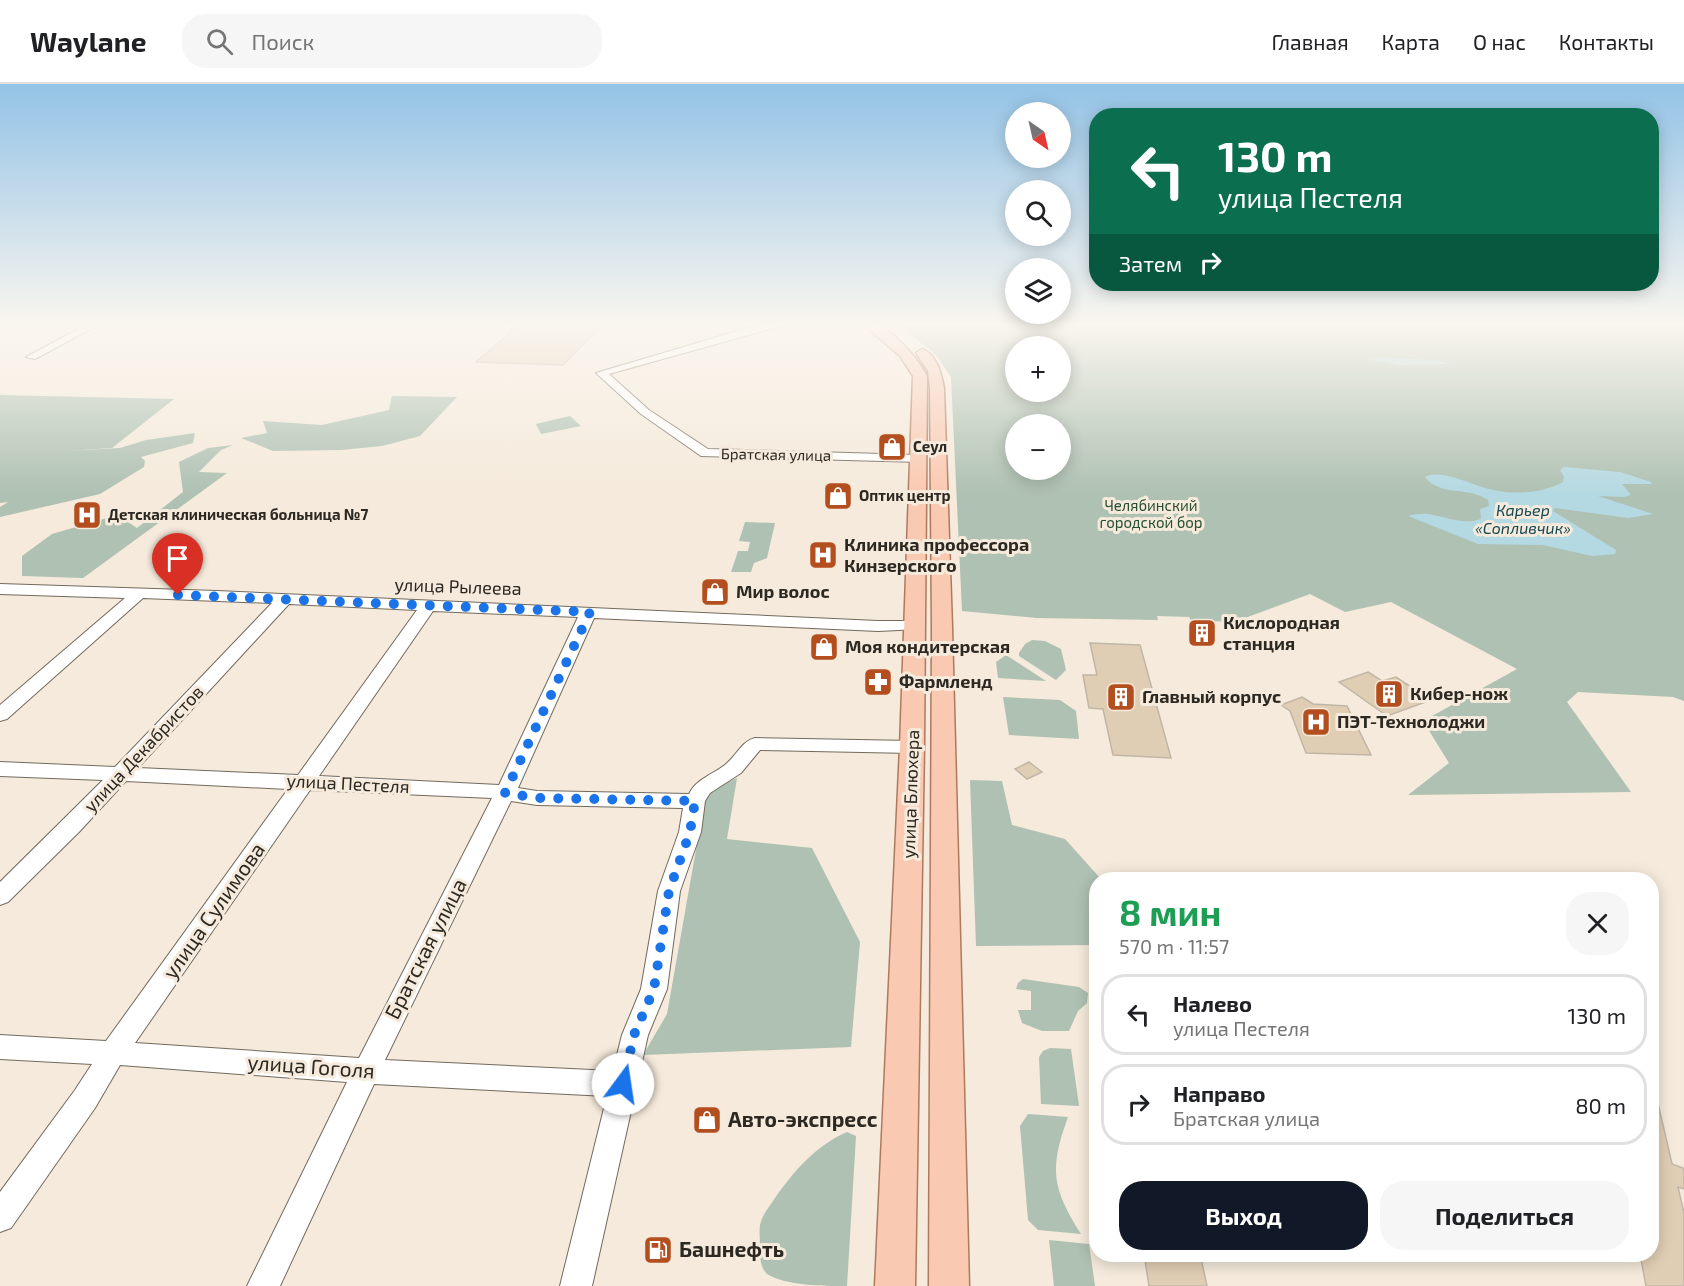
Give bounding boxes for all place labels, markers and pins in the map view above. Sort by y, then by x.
shop icon: Сеул [876,431,908,463]
place label: Сеул [913,437,947,455]
shop icon: Оптик центр [822,480,854,512]
place label: Оптик центр [859,486,951,504]
hospital icon: Детская клиническая больница №7 [71,499,103,531]
place label: Детская клиническая больница №7 [108,505,368,523]
pin [152,533,203,595]
place label: Клиника профессора Кинзерского [844,533,1029,576]
hospital icon: Клиника профессора Кинзерского [807,539,839,571]
shop icon: Мир волос [699,576,731,608]
place label: Мир волос [736,580,830,602]
place label: Кислородная станция [1223,611,1340,654]
building icon: Кислородная станция [1186,617,1218,649]
shop icon: Моя кондитерская [808,631,840,663]
place label: Моя кондитерская [845,635,1010,657]
pharmacy icon: Фармленд [862,666,894,698]
place label: Фармленд [899,670,993,692]
building icon: Кибер-нож [1373,678,1405,710]
building icon: Главный корпус [1105,681,1137,713]
place label: Кибер-нож [1410,682,1508,704]
place label: Главный корпус [1142,685,1281,707]
hospital icon: ПЭТ-Технолоджи [1300,706,1332,738]
place label: ПЭТ-Технолоджи [1337,710,1485,732]
shop icon: Авто-экспресс [691,1104,723,1136]
place label: Авто-экспресс [728,1106,878,1131]
fuel station icon: Башнефть [642,1234,674,1266]
place label: Башнефть [679,1236,784,1261]

